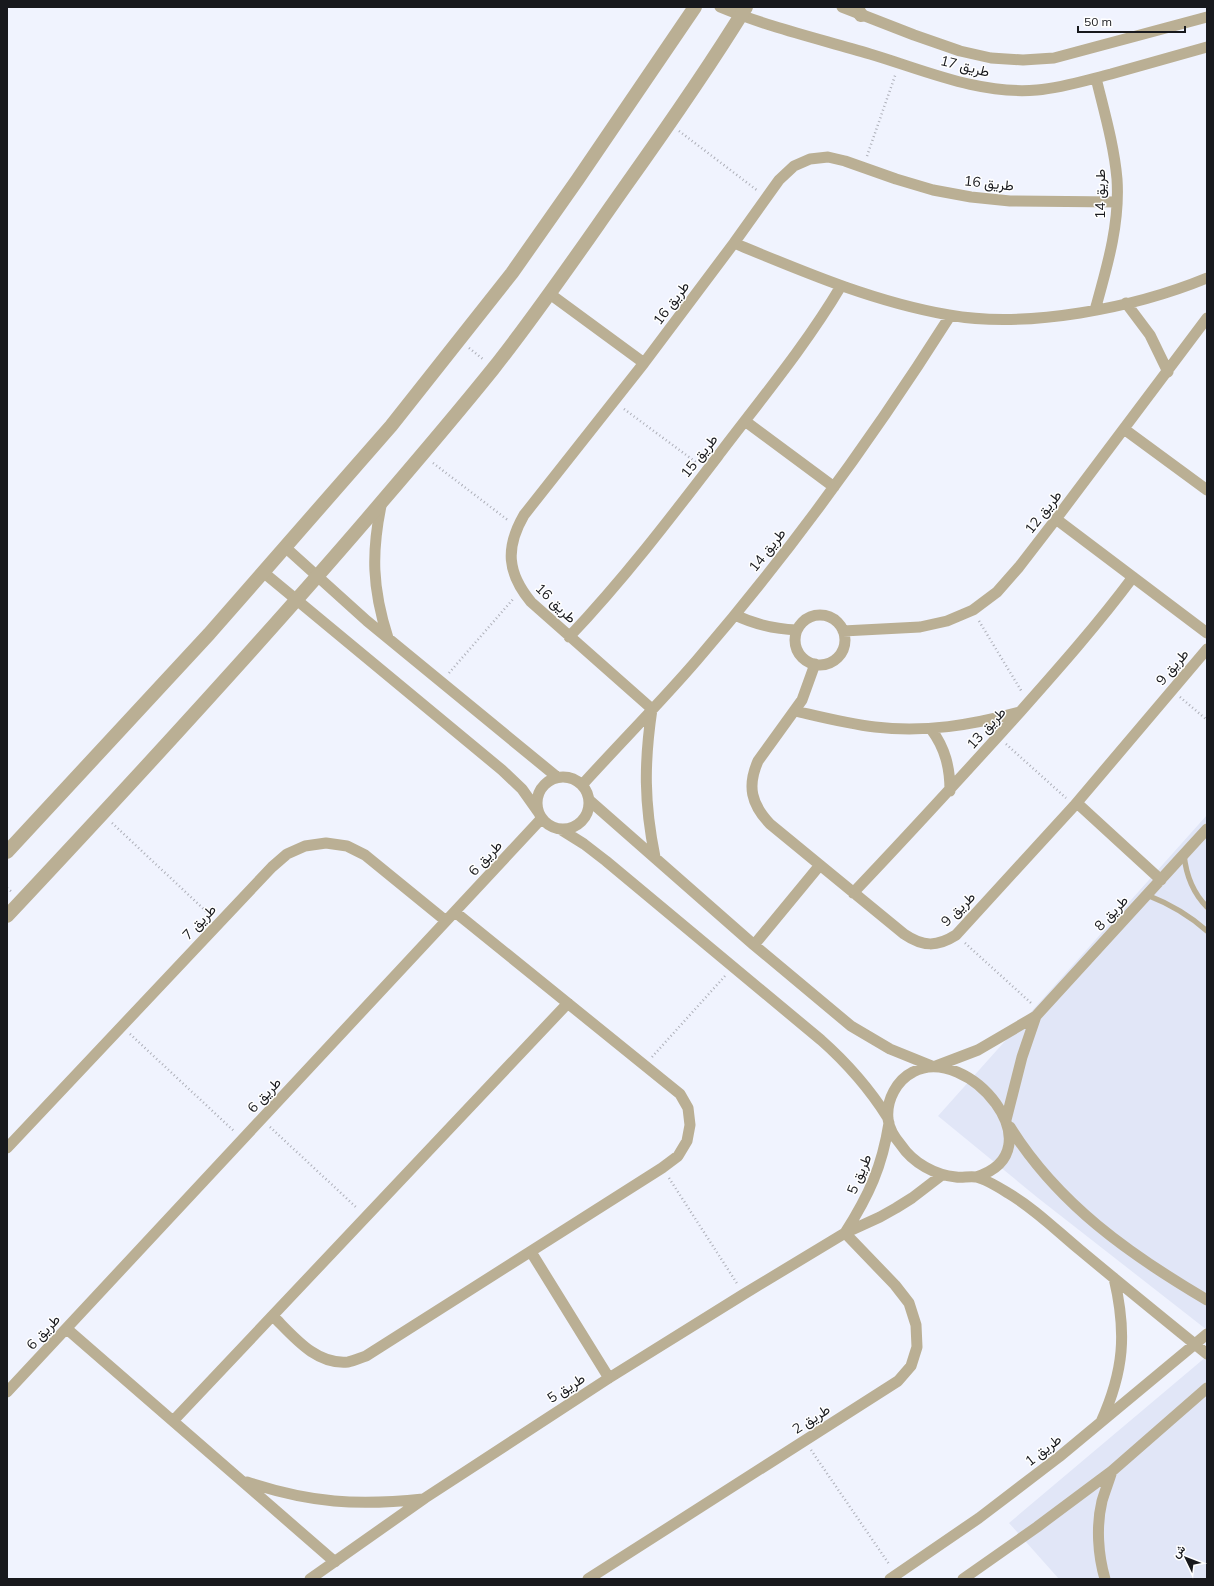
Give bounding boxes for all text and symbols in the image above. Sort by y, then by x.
scale bar [1078,8,1185,34]
text: 50 m [1084,14,1112,29]
street label: طريق 17 [938,51,992,81]
street label: طريق 14 [1091,169,1109,219]
street label: طريق 16 [963,171,1015,195]
street label: طريق 16 [649,278,693,328]
street label: طريق 15 [676,431,722,481]
street label: طريق 12 [1020,487,1066,537]
street label: طريق 14 [744,525,790,575]
street label: طريق 16 [532,579,580,627]
street label: طريق 9 [1152,645,1192,689]
street label: طريق 13 [963,703,1009,753]
street label: طريق 6 [464,837,506,879]
street label: طريق 9 [937,888,979,930]
street label: طريق 8 [1090,892,1132,934]
street label: طريق 7 [178,901,220,943]
street label: طريق 6 [243,1074,285,1116]
street label: طريق 5 [843,1151,875,1197]
street label: طريق 6 [22,1311,64,1353]
street label: طريق 5 [544,1369,588,1407]
street label: طريق 2 [789,1400,833,1438]
street label: طريق 1 [1021,1430,1065,1470]
north arrow [1166,1538,1206,1578]
text: ش [1169,1542,1188,1561]

